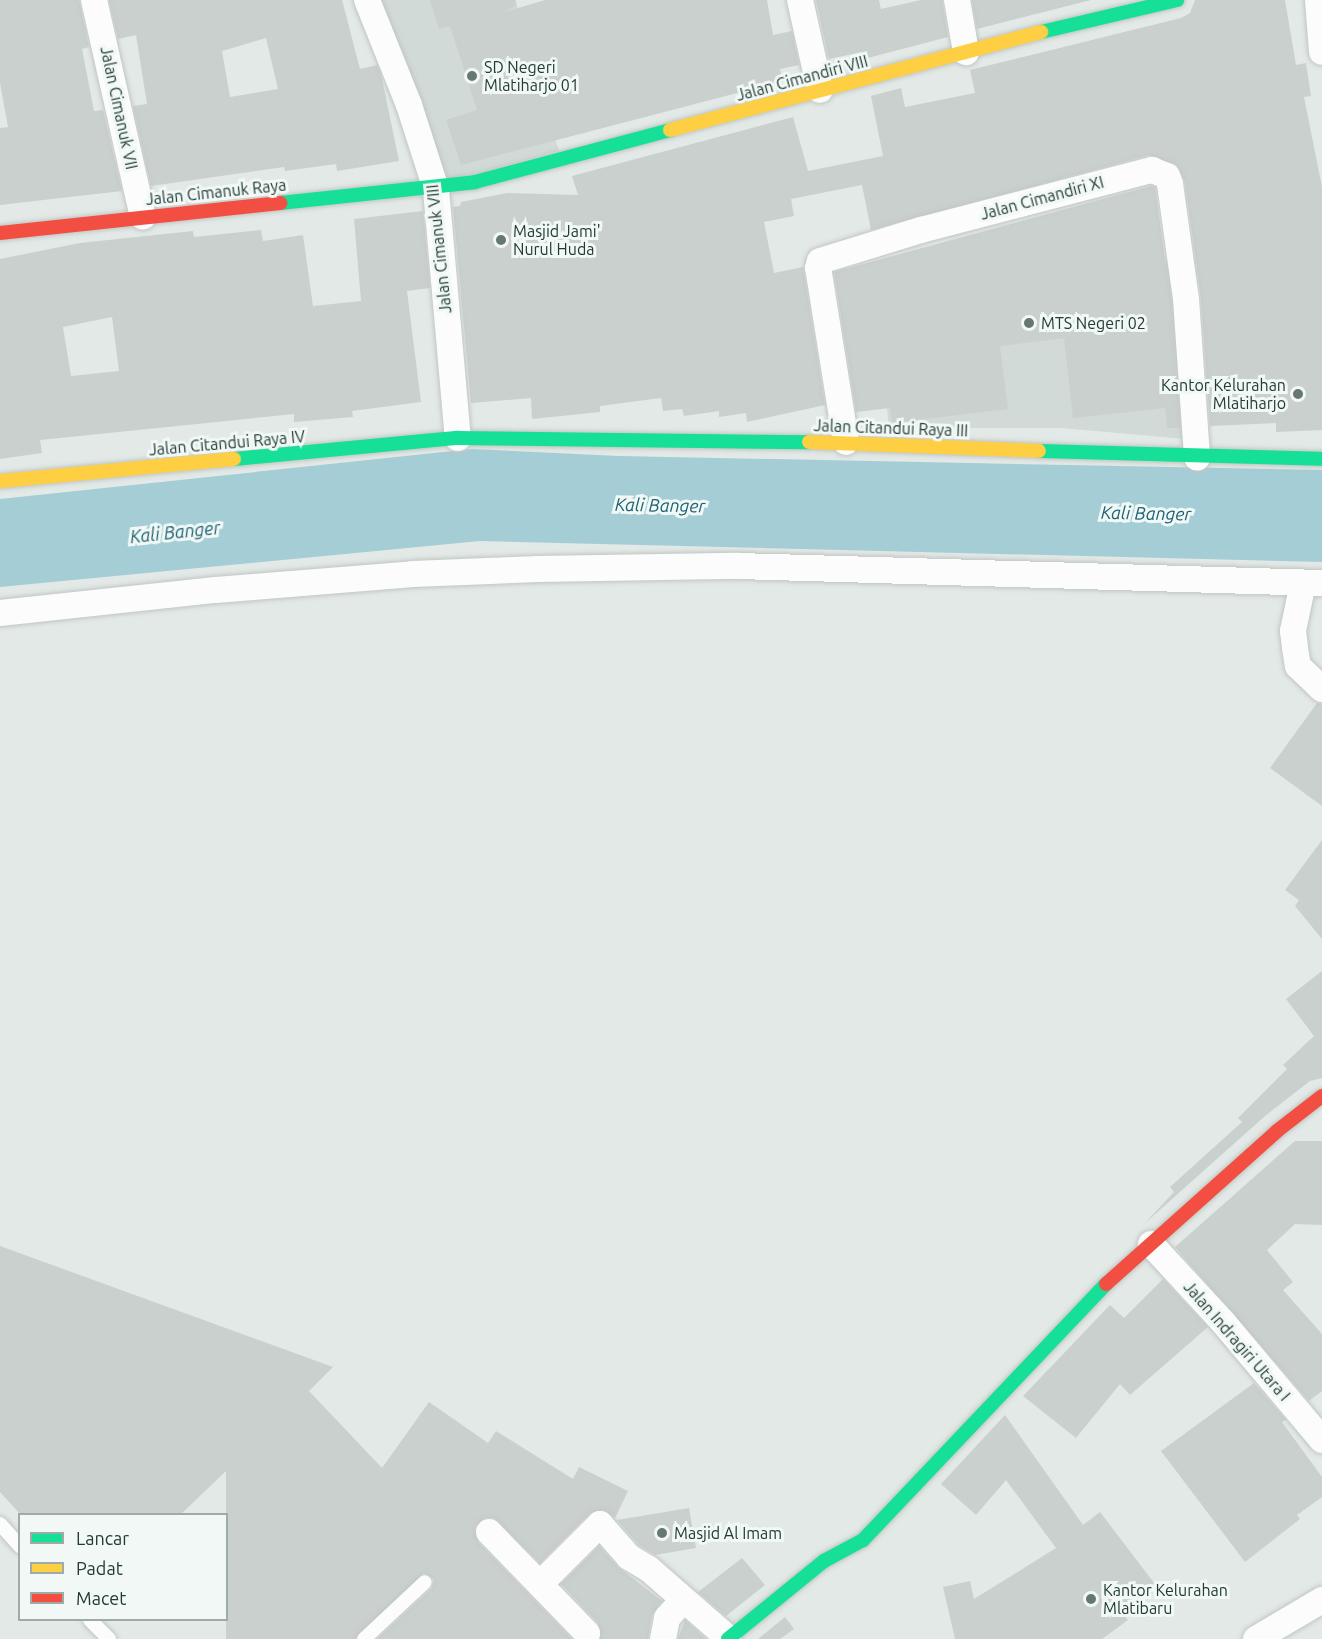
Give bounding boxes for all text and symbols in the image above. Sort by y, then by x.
street label: Jalan Cimanuk VII [97,45,141,171]
street label: Jalan Cimandiri VIII [734,51,870,105]
place label: SD Negeri Mlatiharjo 01 [484,57,579,95]
marker: SD Negeri Mlatiharjo 01 [465,69,479,83]
street label: Jalan Cimandiri XI [978,172,1106,224]
street label: Jalan Cimanuk Raya [145,175,287,209]
street label: Jalan Cimanuk VIII [423,184,455,314]
place label: Masjid Jami' Nurul Huda [513,221,601,259]
marker: Masjid Jami' Nurul Huda [494,233,508,247]
place label: MTS Negeri 02 [1041,313,1146,333]
marker: MTS Negeri 02 [1022,316,1036,330]
place label: Kantor Kelurahan Mlatiharjo [1161,375,1286,413]
marker: Kantor Kelurahan Mlatiharjo [1291,387,1305,401]
street label: Jalan Citandui Raya III [813,416,969,440]
street label: Jalan Citandui Raya IV [148,427,306,459]
water label: Kali Banger [615,493,705,517]
water label: Kali Banger [1101,501,1191,525]
water label: Kali Banger [129,517,221,547]
street label: Jalan Indragiri Utara I [1180,1277,1294,1405]
legend [18,1513,228,1621]
place label: Masjid Al Imam [674,1523,782,1543]
marker: Masjid Al Imam [655,1526,669,1540]
text: Lancar [76,1528,129,1548]
text: Padat [76,1558,123,1578]
place label: Kantor Kelurahan Mlatibaru [1103,1580,1228,1618]
text: Macet [76,1588,126,1608]
marker: Kantor Kelurahan Mlatibaru [1084,1592,1098,1606]

